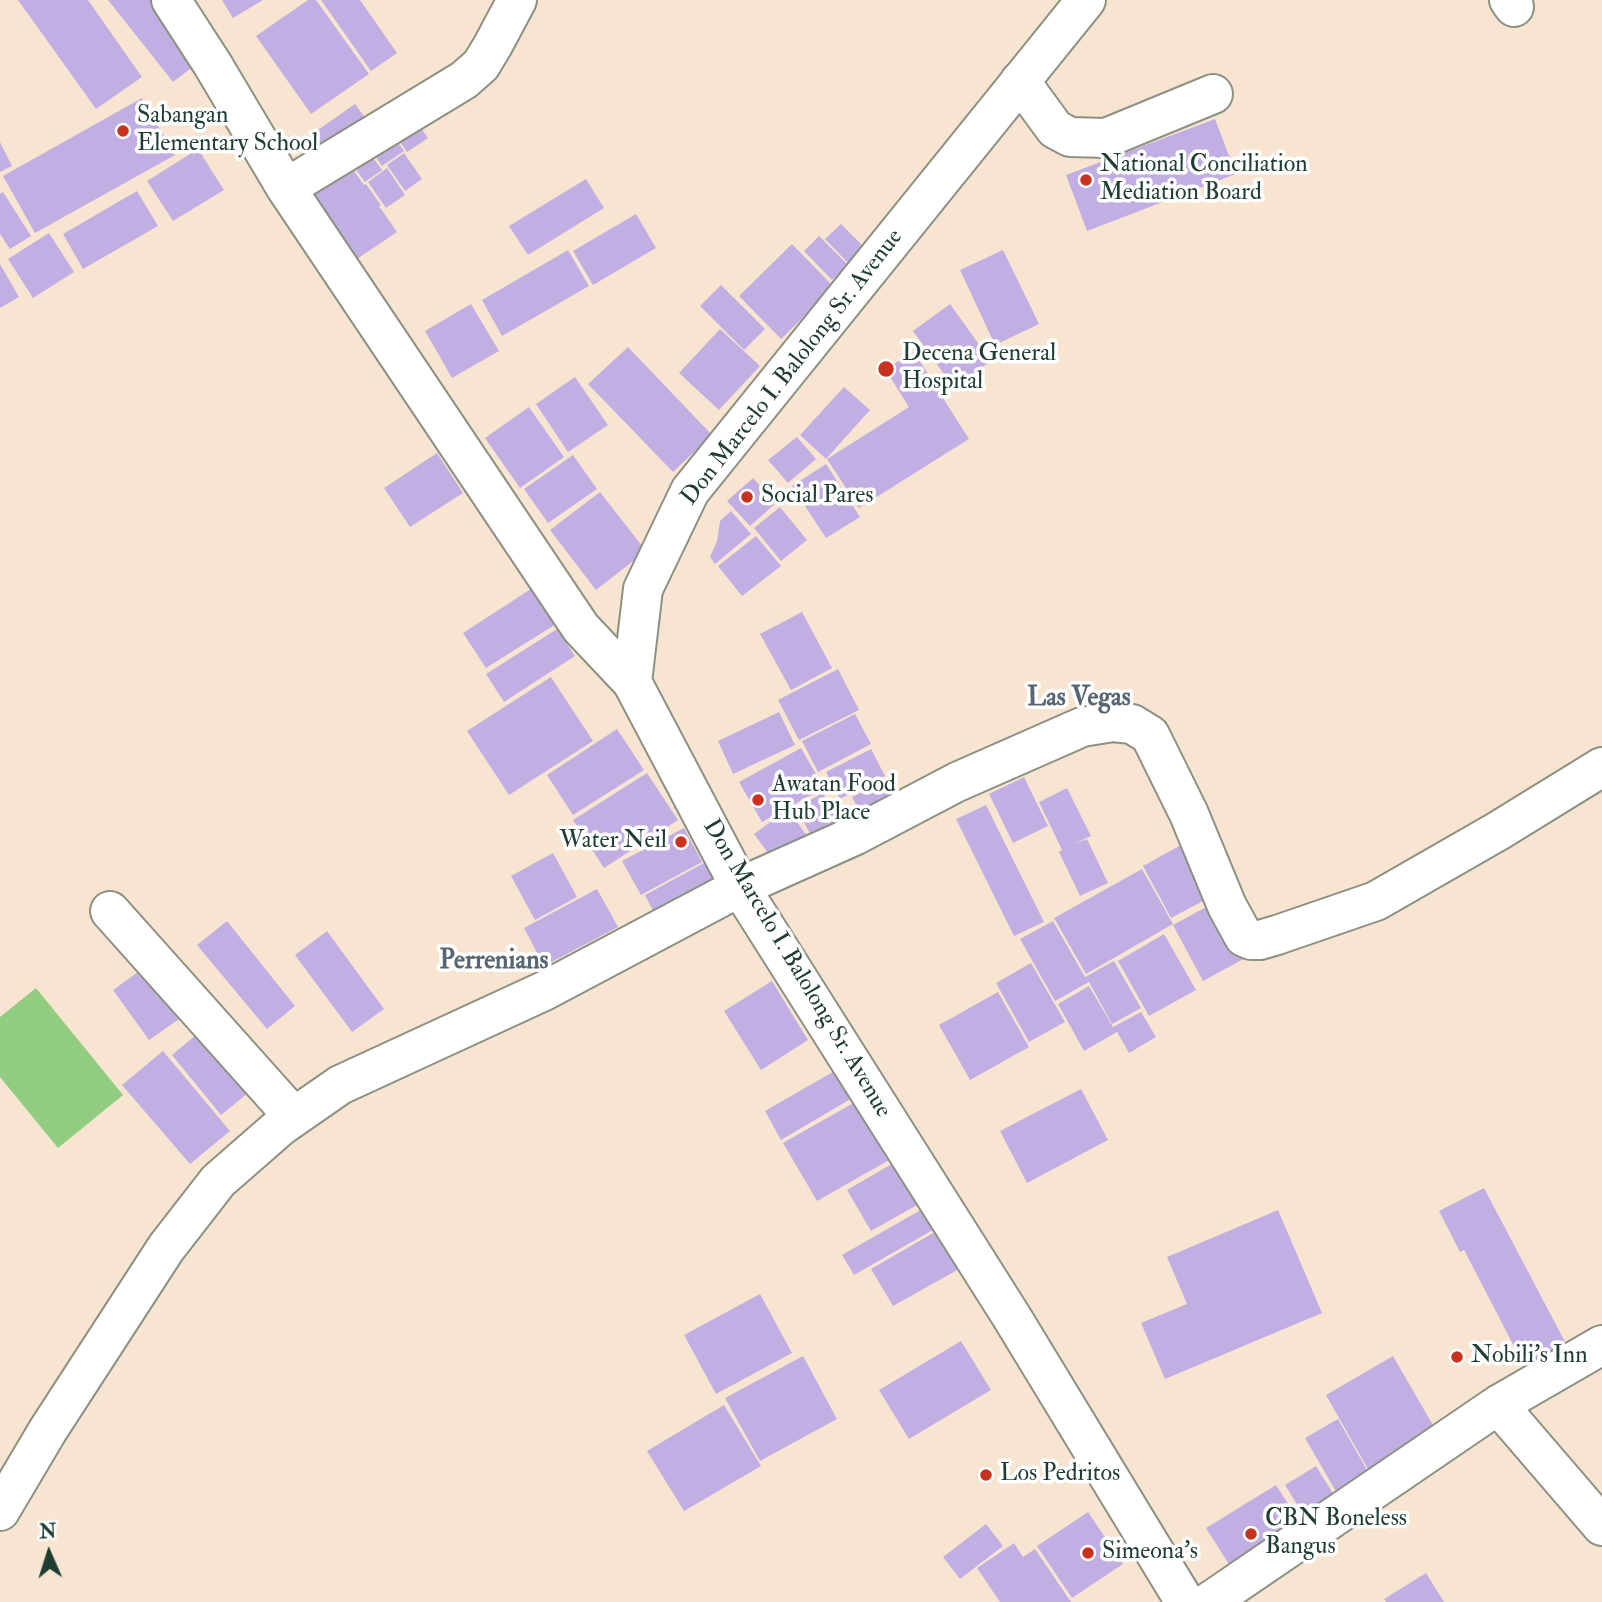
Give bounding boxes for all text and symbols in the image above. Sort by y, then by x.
place label: Sabangan Elementary School [137,103,318,159]
marker: Sabangan Elementary School [115,123,131,139]
place label: National Conciliation Mediation Board [1100,152,1308,208]
marker: National Conciliation Mediation Board [1078,172,1094,188]
street label: Don Marcelo I. Balolong Sr. Avenue [676,224,910,512]
place label: Decena General Hospital [902,341,1056,397]
marker: Decena General Hospital [876,359,896,379]
place label: Social Pares [761,483,874,511]
marker: Social Pares [739,489,755,505]
district label: Las Vegas [1027,683,1131,715]
place label: Awatan Food Hub Place [772,772,896,828]
marker: Awatan Food Hub Place [750,792,766,808]
street label: Don Marcelo I. Balolong Sr. Avenue [695,815,897,1123]
place label: Water Neil [559,828,667,856]
marker: Water Neil [673,834,689,850]
district label: Perrenians [440,946,548,978]
place label: Nobili's Inn [1471,1343,1588,1371]
marker: Nobili's Inn [1449,1349,1465,1365]
place label: Los Pedritos [1000,1461,1120,1489]
marker: Los Pedritos [978,1467,994,1483]
place label: CBN Boneless Bangus [1265,1506,1407,1562]
north arrow [14,1518,84,1588]
text: N [39,1520,57,1544]
marker: CBN Boneless Bangus [1243,1526,1259,1542]
place label: Simeona's [1102,1539,1198,1567]
marker: Simeona's [1080,1545,1096,1561]

